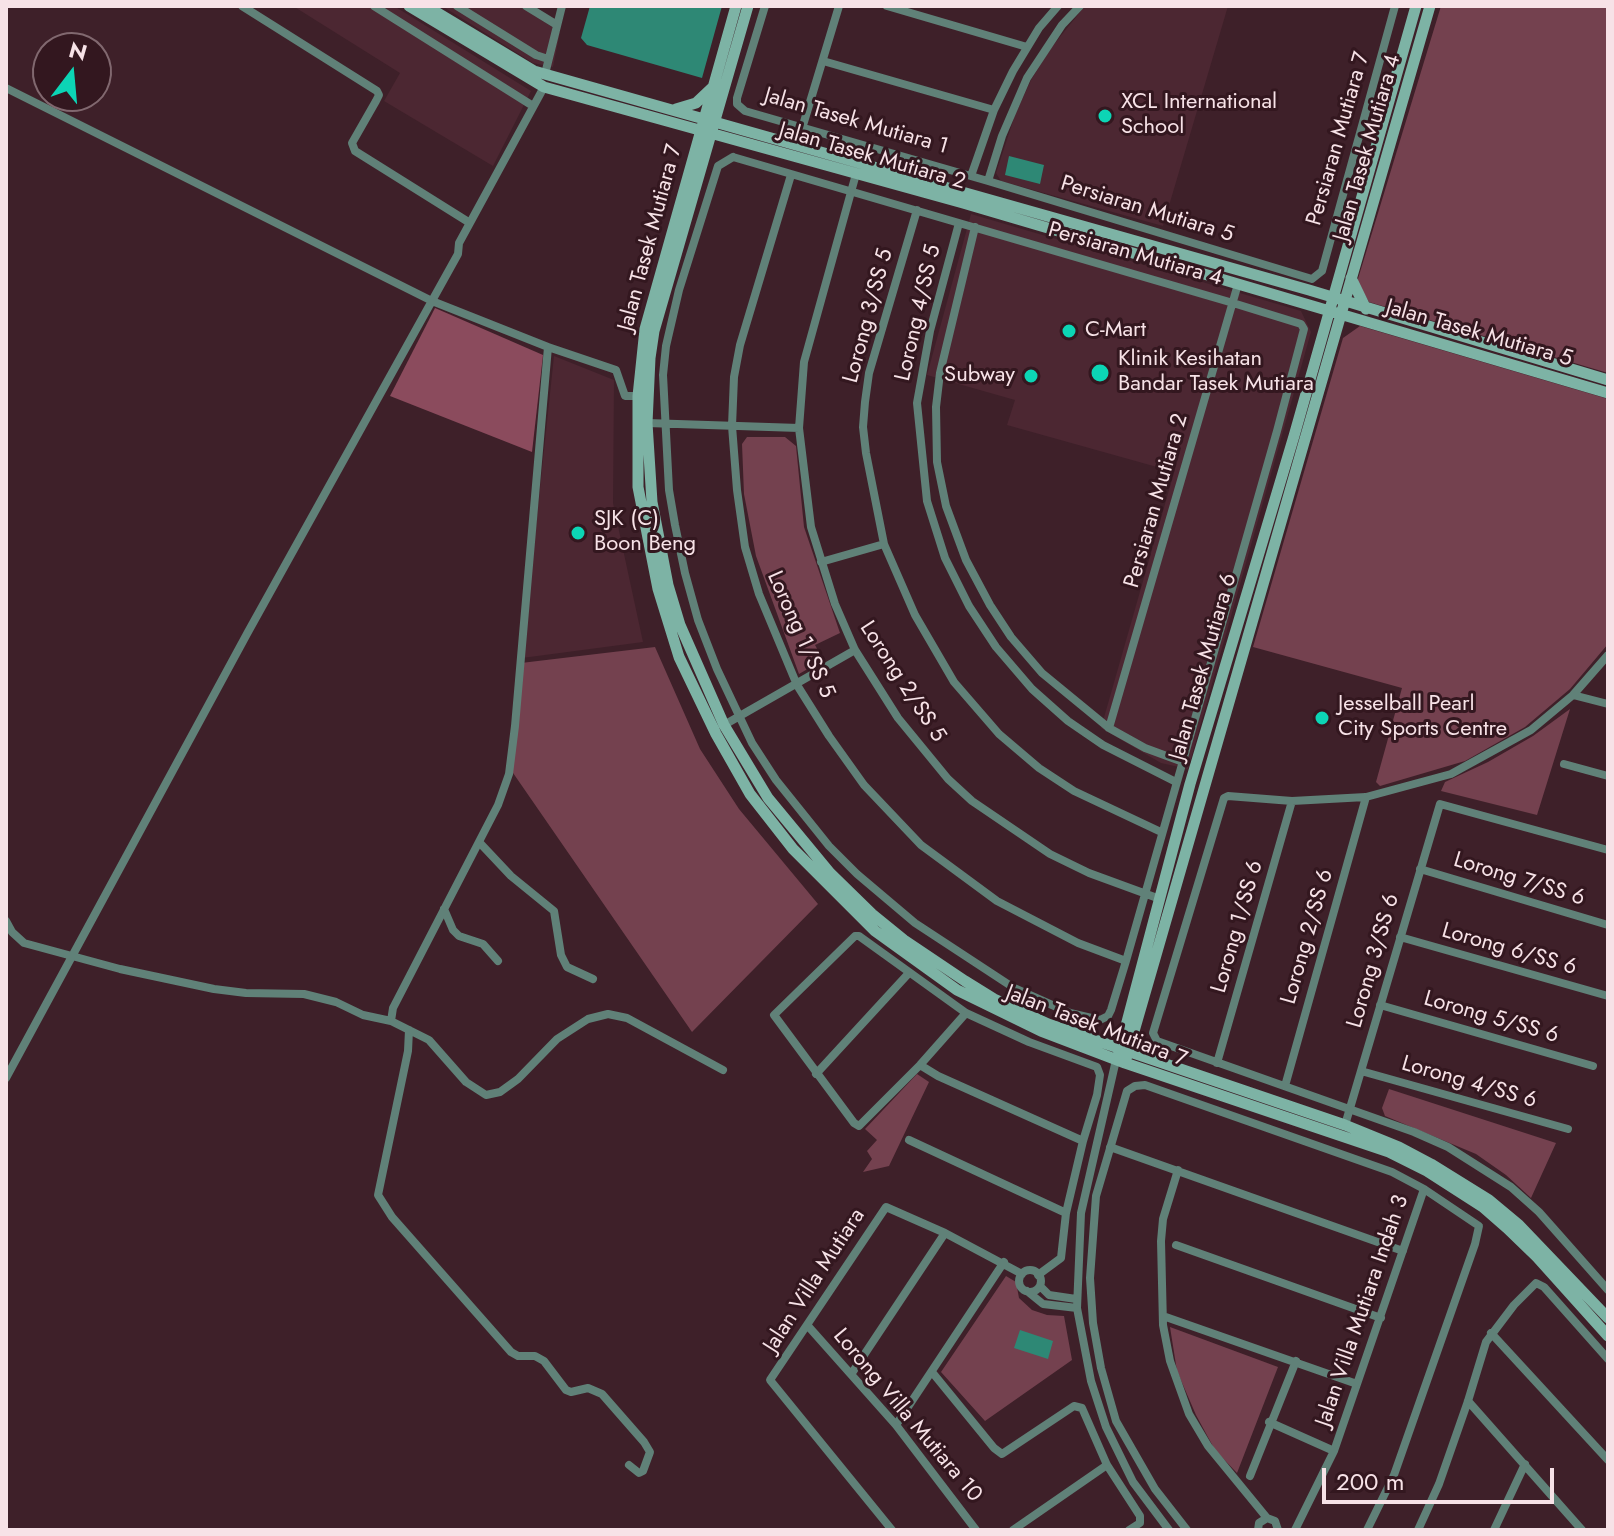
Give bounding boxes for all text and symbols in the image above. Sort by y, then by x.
north arrow [32,32,112,112]
text: N [65,33,91,69]
street label: Persiaran Mutiara 7 [1302,49,1376,229]
street label: Jalan Tasek Mutiara 4 [1329,51,1407,245]
street label: Jalan Tasek Mutiara 1 [761,83,951,161]
place label: XCL International School [1121,90,1277,142]
marker: XCL International School [1096,107,1114,125]
street label: Jalan Tasek Mutiara 2 [776,118,968,196]
street label: Jalan Tasek Mutiara 7 [613,142,689,334]
street label: Persiaran Mutiara 5 [1057,171,1237,249]
street label: Persiaran Mutiara 4 [1045,217,1225,293]
street label: Lorong 4/SS 5 [890,242,948,384]
street label: Lorong 3/SS 5 [838,246,900,386]
street label: Jalan Tasek Mutiara 5 [1383,295,1575,373]
place label: C-Mart [1085,318,1146,344]
marker: C-Mart [1060,322,1078,340]
place label: Klinik Kesihatan Bandar Tasek Mutiara [1118,347,1314,398]
marker: Klinik Kesihatan Bandar Tasek Mutiara [1089,362,1111,384]
place label: Subway [944,363,1015,389]
marker: Subway [1022,367,1040,385]
street label: Persiaran Mutiara 2 [1120,411,1194,591]
place label: SJK (C) Boon Beng [594,507,696,558]
marker: SJK (C) Boon Beng [569,524,587,542]
street label: Lorong 1/SS 5 [760,567,840,703]
street label: Jalan Tasek Mutiara 6 [1165,571,1243,763]
street label: Lorong 2/SS 5 [853,617,951,747]
place label: Jesselball Pearl City Sports Centre [1338,692,1507,744]
marker: Jesselball Pearl City Sports Centre [1313,709,1331,727]
street label: Lorong 7/SS 6 [1450,848,1588,912]
street label: Lorong 1/SS 6 [1207,858,1269,996]
street label: Lorong 2/SS 6 [1276,867,1340,1007]
street label: Lorong 3/SS 6 [1342,891,1406,1031]
street label: Lorong 6/SS 6 [1438,918,1580,982]
street label: Jalan Tasek Mutiara 7 [1002,980,1190,1074]
street label: Lorong 5/SS 6 [1421,986,1561,1050]
street label: Lorong 4/SS 6 [1398,1051,1540,1115]
street label: Jalan Villa Mutiara Indah 3 [1311,1192,1415,1430]
street label: Jalan Villa Mutiara [759,1204,871,1358]
street label: Lorong Villa Mutiara 10 [827,1324,987,1508]
scale bar [1326,1452,1558,1502]
text: 200 m [1336,1464,1404,1499]

